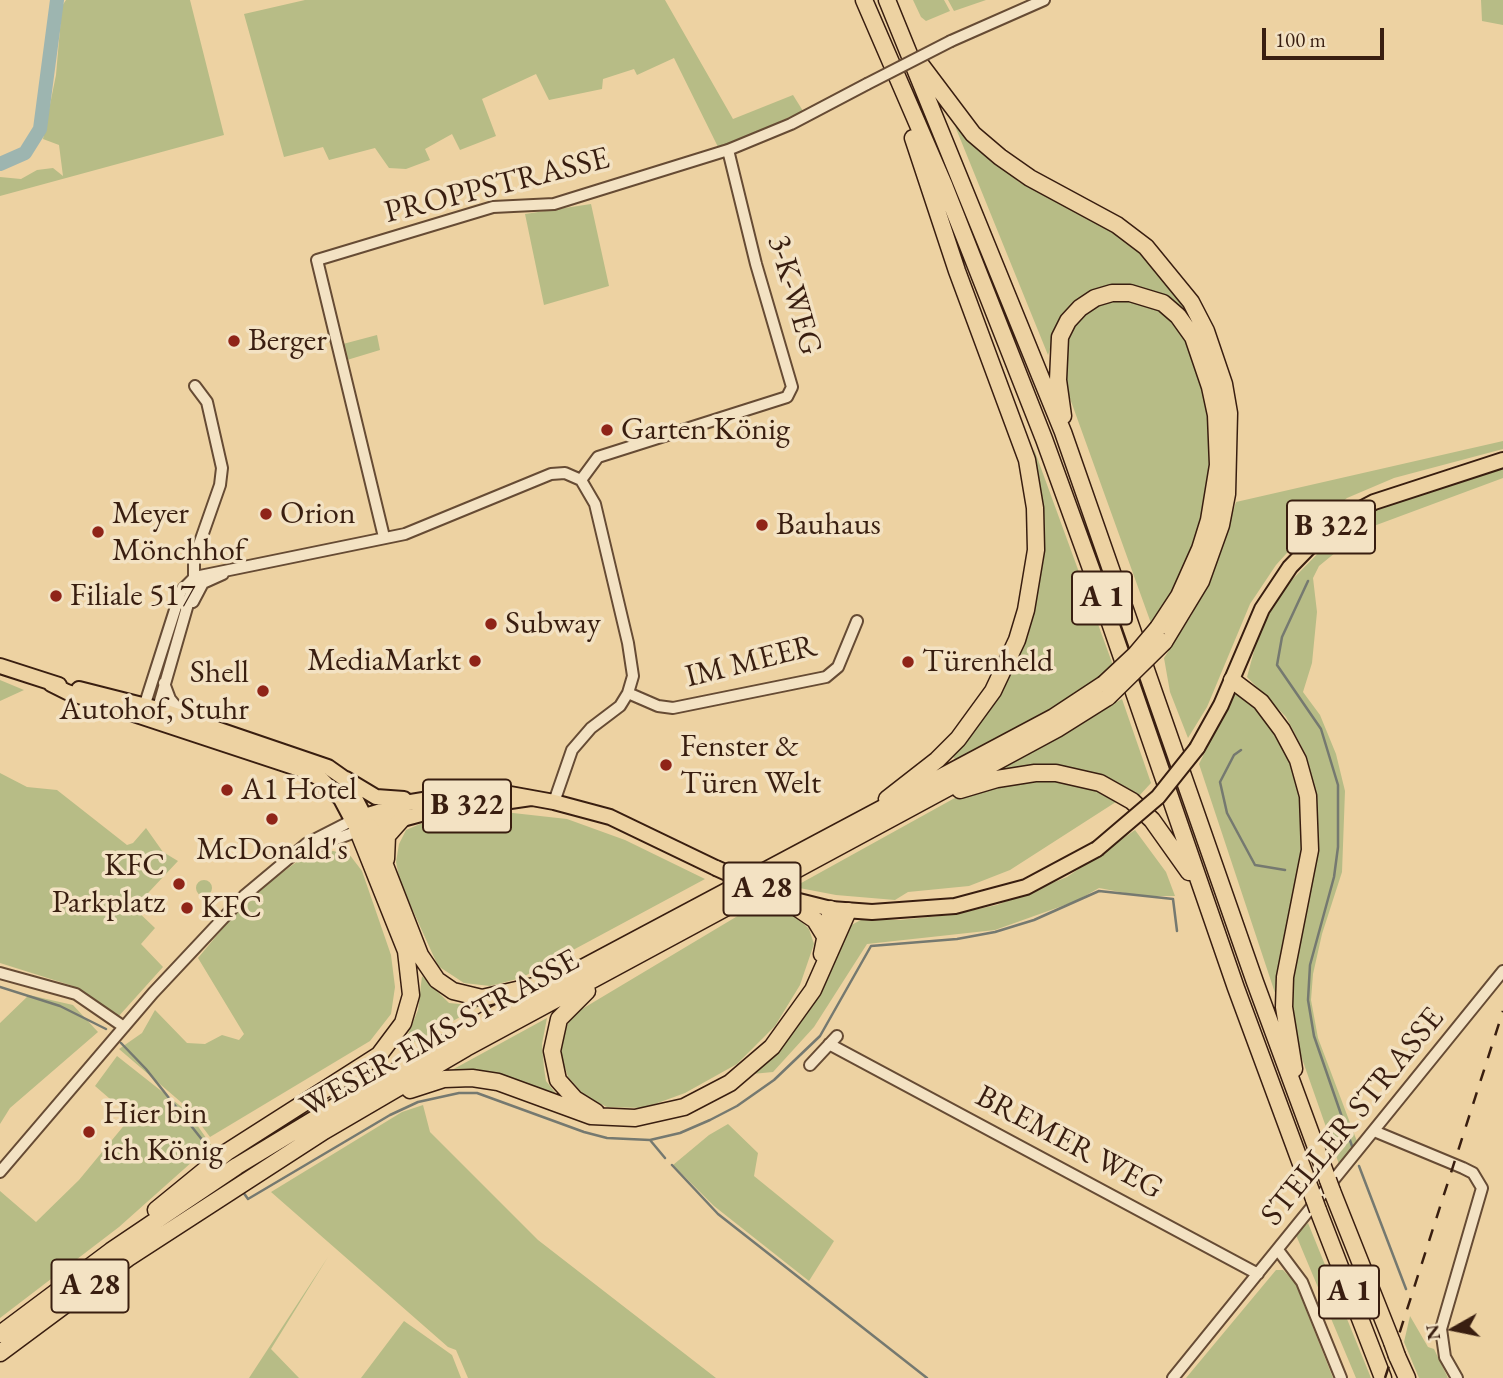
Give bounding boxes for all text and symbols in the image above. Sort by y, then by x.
scale bar [1265,14,1388,58]
text: 100 m [1275,26,1326,53]
street label: PROPPSTRASSE [380,139,614,233]
street label: 3-K-WEG [759,231,829,359]
place label: Berger [248,322,327,360]
marker: Berger [226,333,242,349]
place label: Garten König [621,411,790,449]
marker: Garten König [599,422,615,438]
place label: Meyer Mönchhof [112,495,245,570]
place label: Orion [280,495,356,533]
road number: B 322 [1287,500,1375,554]
marker: Orion [258,506,274,522]
place label: Bauhaus [776,506,881,544]
marker: Bauhaus [754,517,770,533]
marker: Meyer Mönchhof [90,524,106,540]
road number: A 1 [1072,572,1132,624]
place label: Filiale 517 [70,577,195,615]
marker: Filiale 517 [48,588,64,604]
place label: Subway [505,605,601,643]
marker: Subway [483,616,499,632]
street label: IM MEER [681,627,821,697]
place label: MediaMarkt [307,642,461,680]
place label: Türenheld [922,643,1053,681]
marker: MediaMarkt [467,653,483,669]
place label: Shell Autohof, Stuhr [59,654,249,729]
marker: Türenheld [900,654,916,670]
marker: Shell Autohof, Stuhr [255,683,271,699]
place label: Fenster & Türen Welt [680,728,821,803]
marker: Fenster & Türen Welt [658,757,674,773]
place label: A1 Hotel [241,771,357,809]
road number: B 322 [423,779,511,832]
marker: A1 Hotel [219,782,235,798]
marker: McDonald's [264,811,280,827]
place label: McDonald's [196,831,348,869]
place label: KFC Parkplatz [52,847,165,922]
road number: A 28 [724,862,800,916]
marker: KFC Parkplatz [171,876,187,892]
place label: KFC [201,889,262,927]
marker: KFC [179,900,195,916]
street label: WESER-EMS-STRASSE [294,941,586,1127]
street label: STELLER STRASSE [1253,1000,1453,1234]
street label: BREMER WEG [969,1078,1169,1208]
place label: Hier bin ich König [103,1095,223,1170]
marker: Hier bin ich König [81,1124,97,1140]
road number: A 28 [52,1260,128,1312]
road number: A 1 [1319,1266,1379,1318]
north arrow [1419,1294,1489,1364]
text: N [1419,1323,1446,1342]

